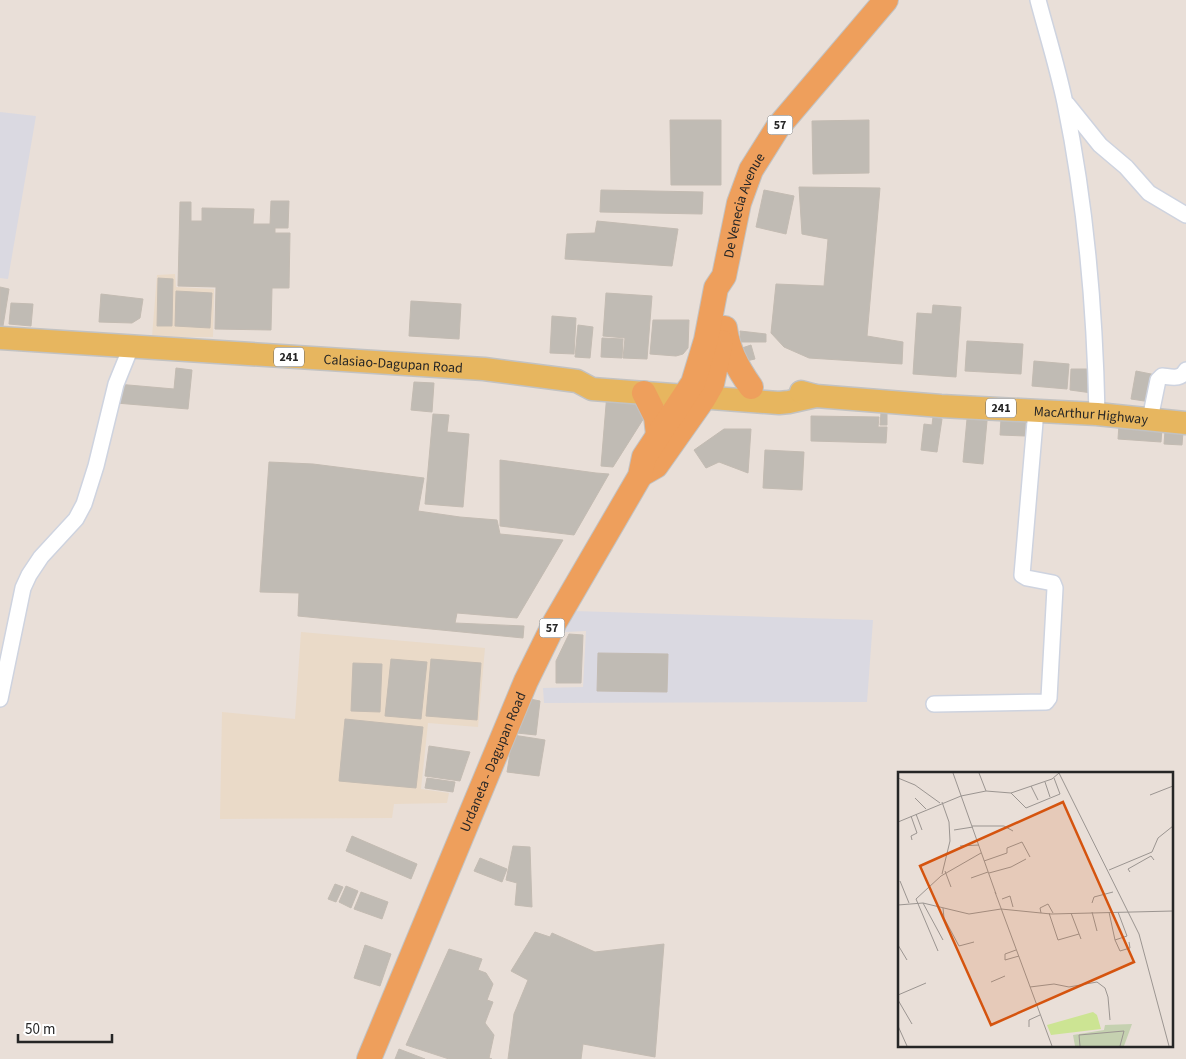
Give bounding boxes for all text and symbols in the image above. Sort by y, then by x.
road number: 57 [768,116,792,134]
street label: De Venecia Avenue [719,149,770,260]
road number: 241 [274,348,304,367]
street label: Calasiao-Dagupan Road [323,350,463,379]
road number: 241 [986,398,1016,418]
street label: MacArthur Highway [1033,402,1149,430]
road number: 57 [540,618,564,638]
street label: Urdaneta - Dagupan Road [455,689,531,835]
inset map [898,772,1174,1046]
scale bar [18,1012,111,1044]
text: 50 m [25,1019,55,1040]

